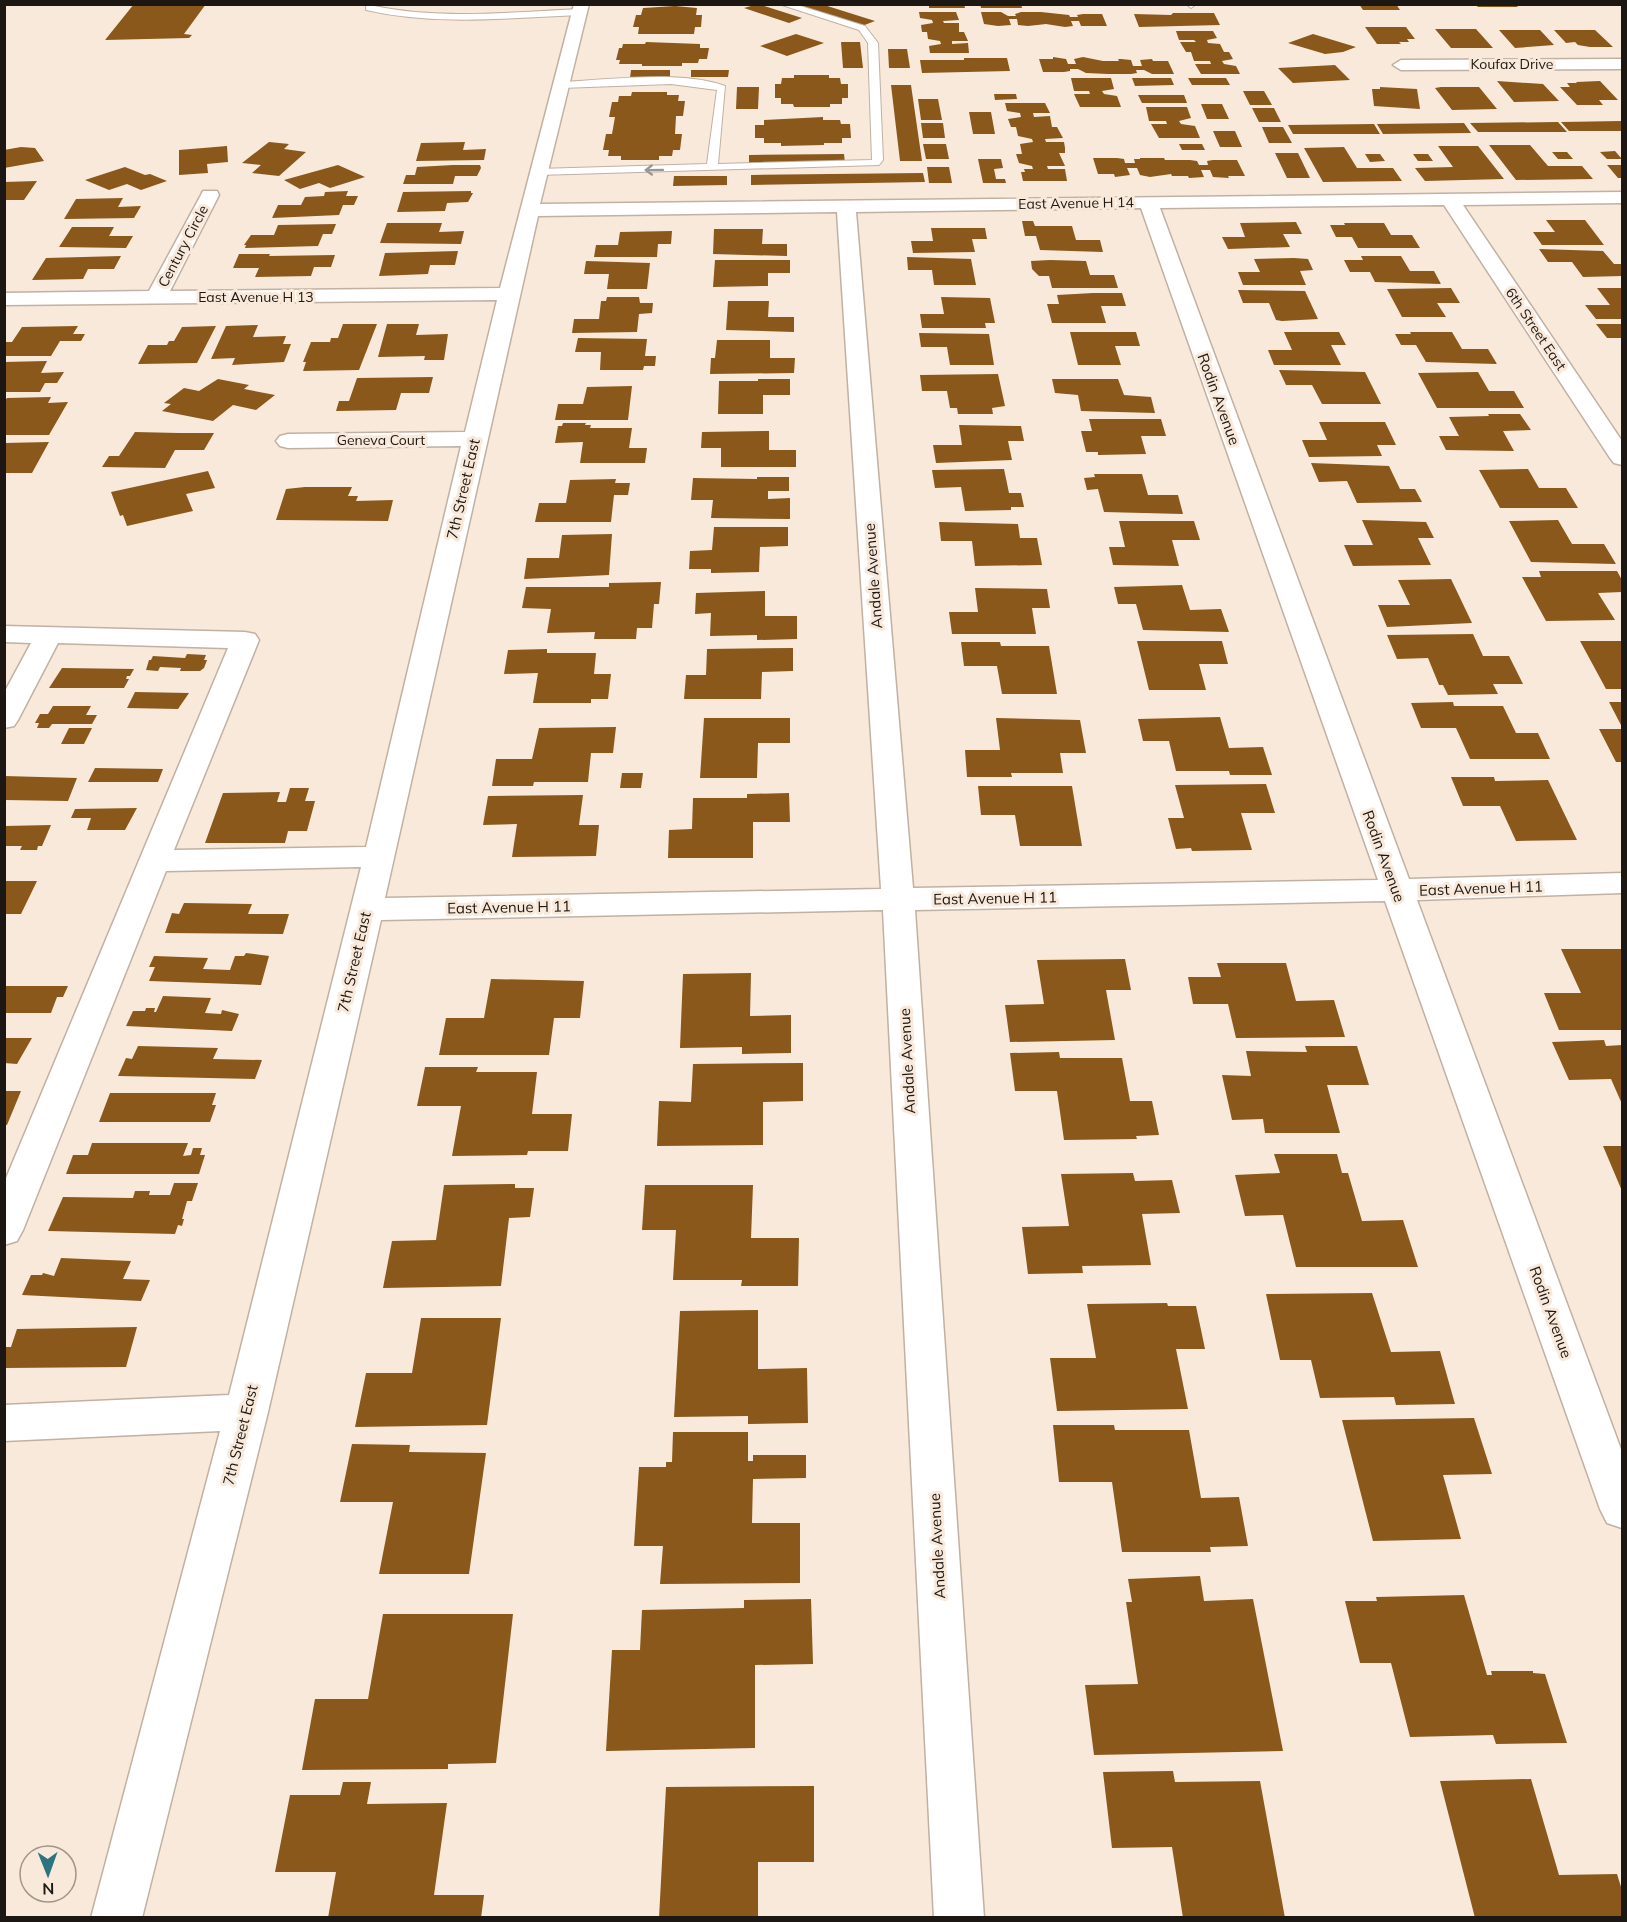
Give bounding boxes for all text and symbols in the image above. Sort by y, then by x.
street label: Koufax Drive [1471,55,1553,73]
one-way arrow [644,164,664,175]
street label: East Avenue H 14 [1018,193,1135,213]
street label: Century Circle [154,202,212,290]
street label: 6th Street East [1502,284,1570,374]
street label: East Avenue H 13 [198,288,314,306]
street label: Rodin Avenue [1194,350,1244,448]
street label: Geneva Court [337,431,425,449]
street label: 7th Street East [442,437,484,541]
street label: Andale Avenue [860,523,886,629]
street label: Rodin Avenue [1359,807,1409,905]
street label: East Avenue H 11 [1419,876,1543,900]
street label: East Avenue H 11 [933,887,1057,909]
street label: East Avenue H 11 [447,896,571,918]
street label: 7th Street East [333,910,375,1014]
street label: Andale Avenue [895,1008,919,1114]
street label: Rodin Avenue [1526,1263,1576,1361]
street label: 7th Street East [218,1383,262,1487]
street label: Andale Avenue [925,1493,949,1599]
north arrow [18,1844,78,1904]
text: N [42,1879,54,1899]

